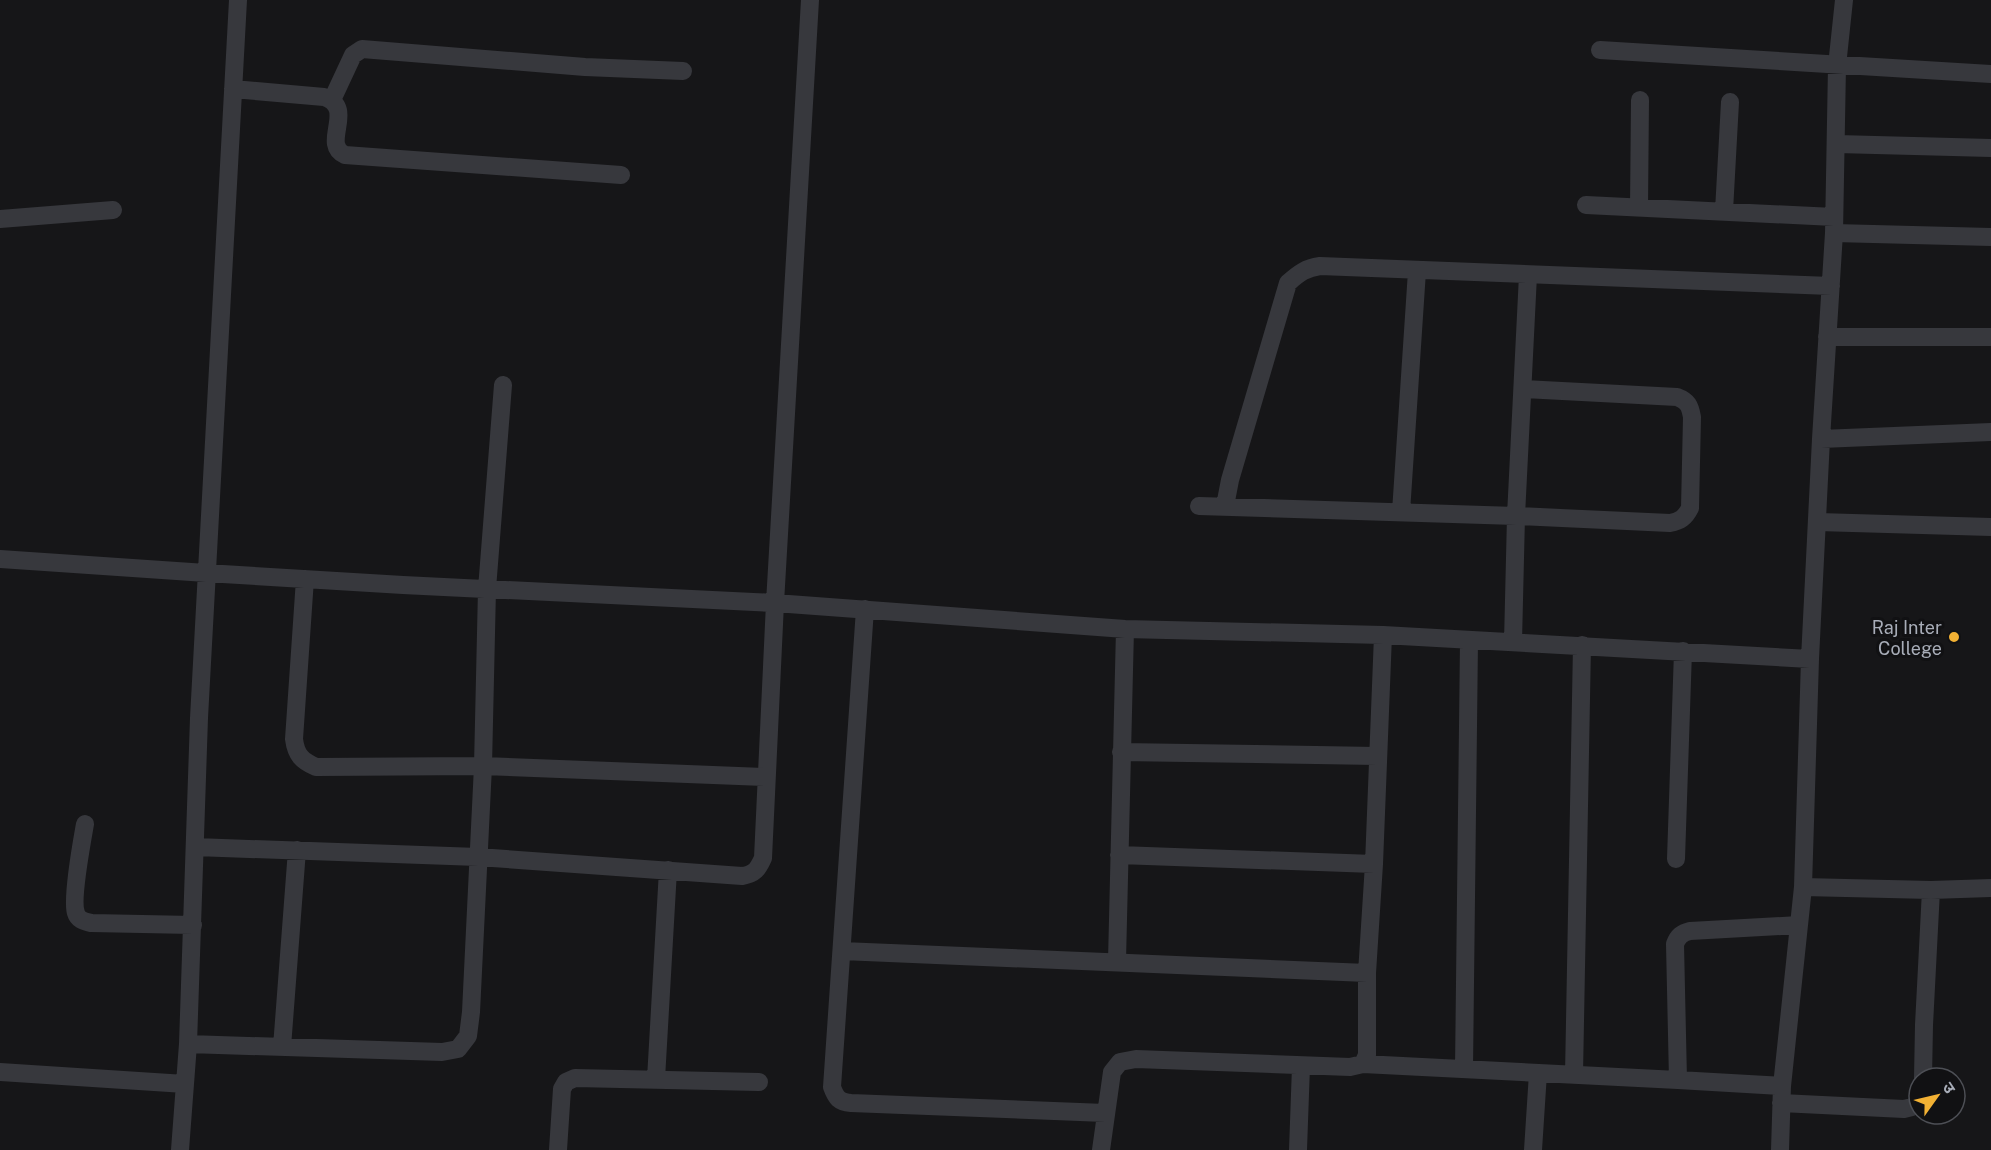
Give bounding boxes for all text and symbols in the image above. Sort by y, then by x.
place label: Raj Inter College [1872,617,1942,659]
marker: Raj Inter College [1947,630,1961,644]
north arrow [1907,1066,1967,1126]
text: उ [1939,1079,1960,1098]

